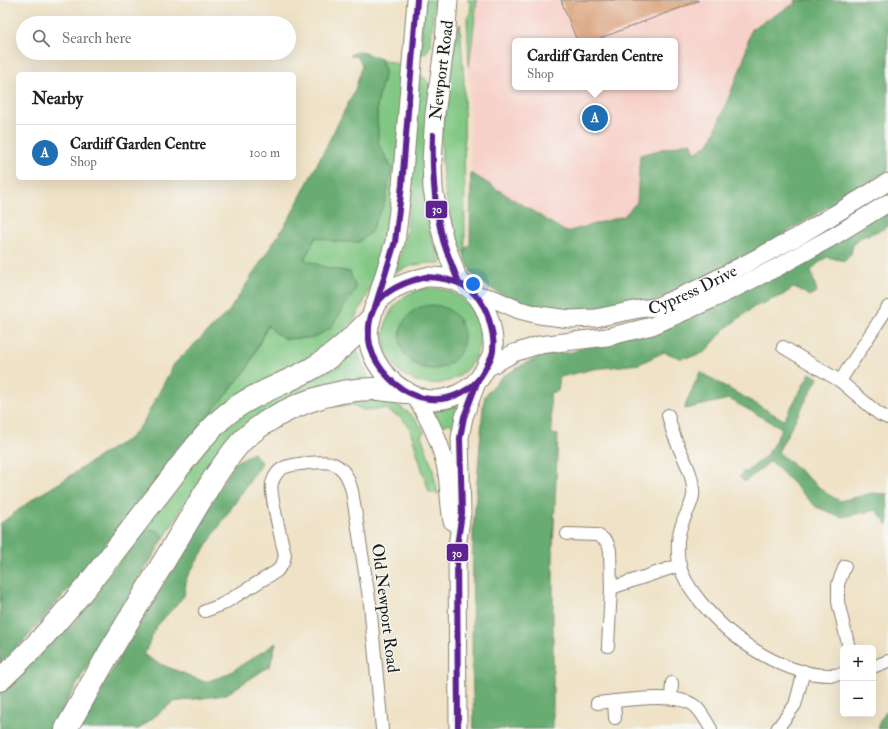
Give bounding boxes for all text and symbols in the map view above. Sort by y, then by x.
search box [16,16,296,60]
street label: Newport Road [425,18,459,121]
icon: search [30,27,52,49]
text: Search here [62,29,131,48]
popup [512,38,678,90]
text: Cardiff Garden Centre [527,47,663,66]
text: Shop [527,66,554,82]
text: Nearby [32,88,83,109]
pin: A [582,103,608,133]
text: Cardiff Garden Centre [70,135,206,154]
text: A [41,145,49,161]
text: 100 m [249,145,280,161]
text: Shop [70,154,97,170]
line badge: 30 [425,200,448,219]
text: 30 [432,203,442,216]
street label: Cypress Drive [647,260,741,319]
your location [463,274,483,294]
street label: Old Newport Road [366,542,404,675]
line badge: 30 [446,543,469,562]
text: 30 [452,547,462,560]
map controls [840,645,876,717]
button: + [840,645,876,681]
button: − [840,681,876,717]

